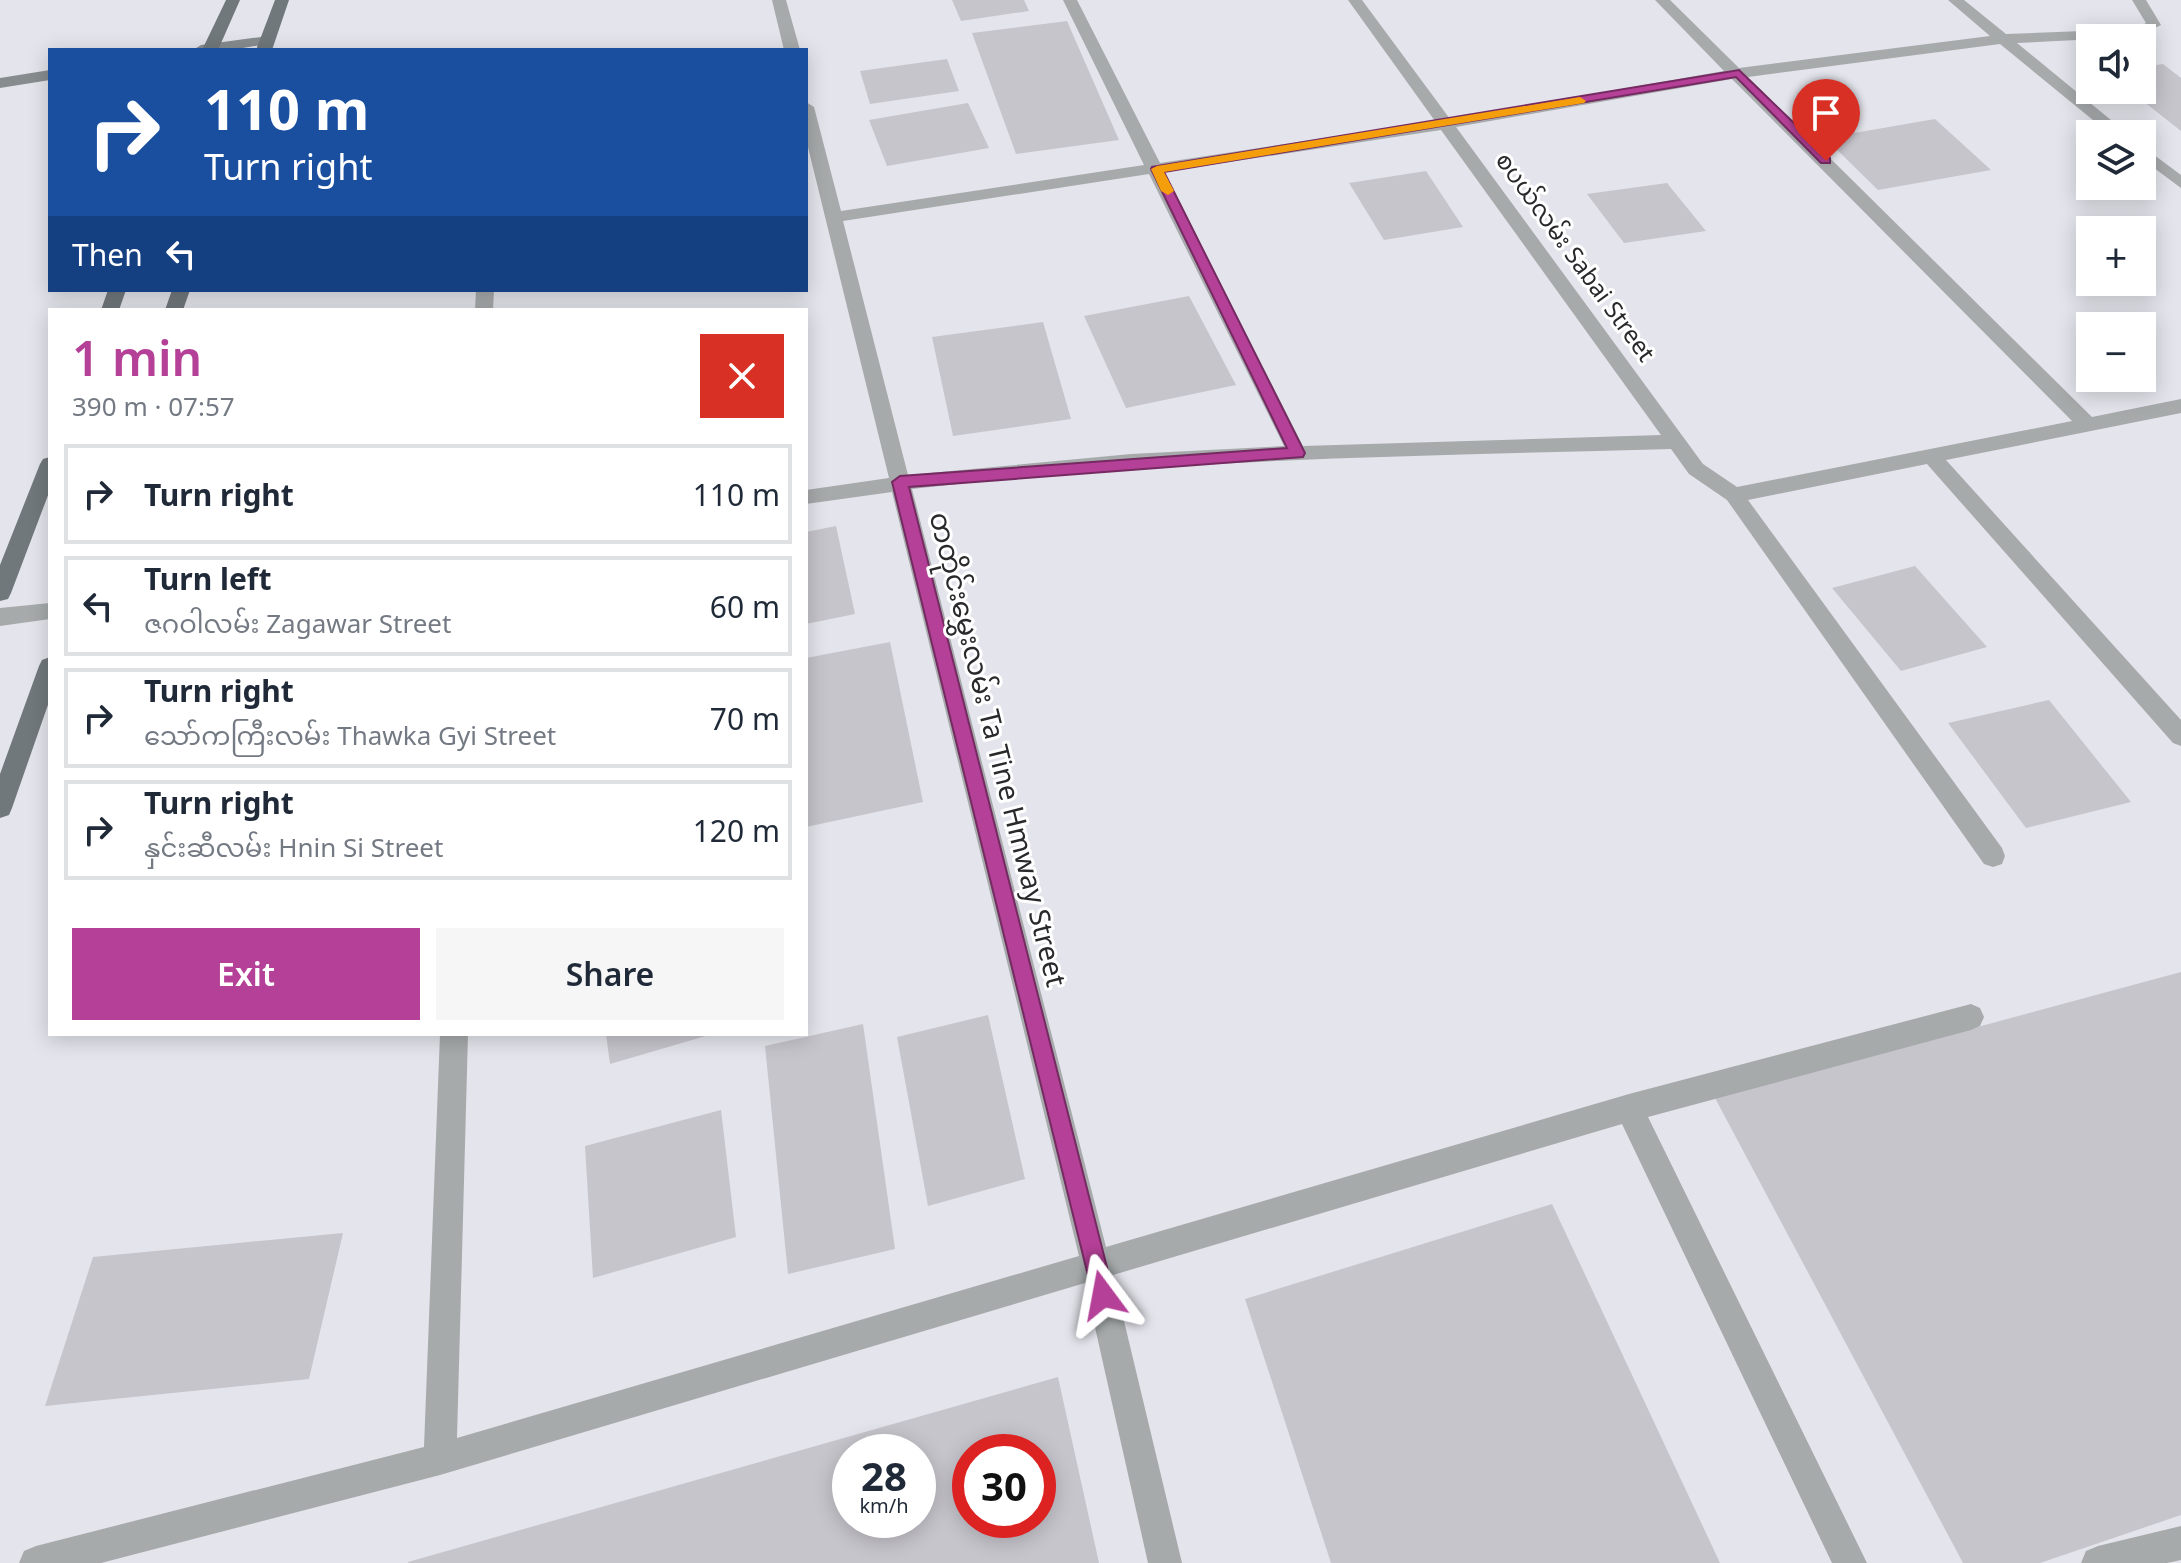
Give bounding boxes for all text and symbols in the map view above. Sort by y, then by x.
map controls [2076,24,2156,392]
button: sound [2076,24,2156,104]
text: 110 m [204,70,369,146]
pin [1792,79,1860,161]
icon: right [72,80,176,184]
icon: arrive [1804,91,1848,135]
button: layers [2076,120,2156,200]
text: Turn right [204,142,372,191]
street label: စပယ်လမ်း Sabai Street [1489,145,1664,368]
button: + [2076,216,2156,296]
icon: left [159,232,203,276]
text: Then [72,234,143,275]
button: − [2076,312,2156,392]
text: 1 min [72,325,202,390]
button: close [700,334,784,418]
text: 390 m · 07:57 [72,388,235,424]
icon: right [76,472,120,516]
text: Turn right [144,474,294,515]
text: 110 m [693,474,780,515]
street label: တတိုင်းမွှေးလမ်း Ta Tine Hmway Street [917,507,1076,991]
text: Turn left [144,558,272,599]
icon: left [76,584,120,628]
text: 60 m [710,586,780,627]
text: ဇဂဝါလမ်း Zagawar Street [144,605,451,641]
text: Turn right [144,670,294,711]
icon: right [76,696,120,740]
text: 70 m [710,698,780,739]
text: သော်ကကြီးလမ်း Thawka Gyi Street [144,717,556,753]
text: Turn right [144,782,294,823]
icon: right [76,808,120,852]
text: 120 m [693,810,780,851]
text: နှင်းဆီလမ်း Hnin Si Street [144,829,443,865]
button: Exit [72,928,420,1020]
button: Share [436,928,784,1020]
position arrow [1061,1253,1145,1337]
speed limit sign: 30 [952,1434,1056,1538]
text: 28 [861,1448,907,1503]
text: km/h [859,1492,909,1519]

